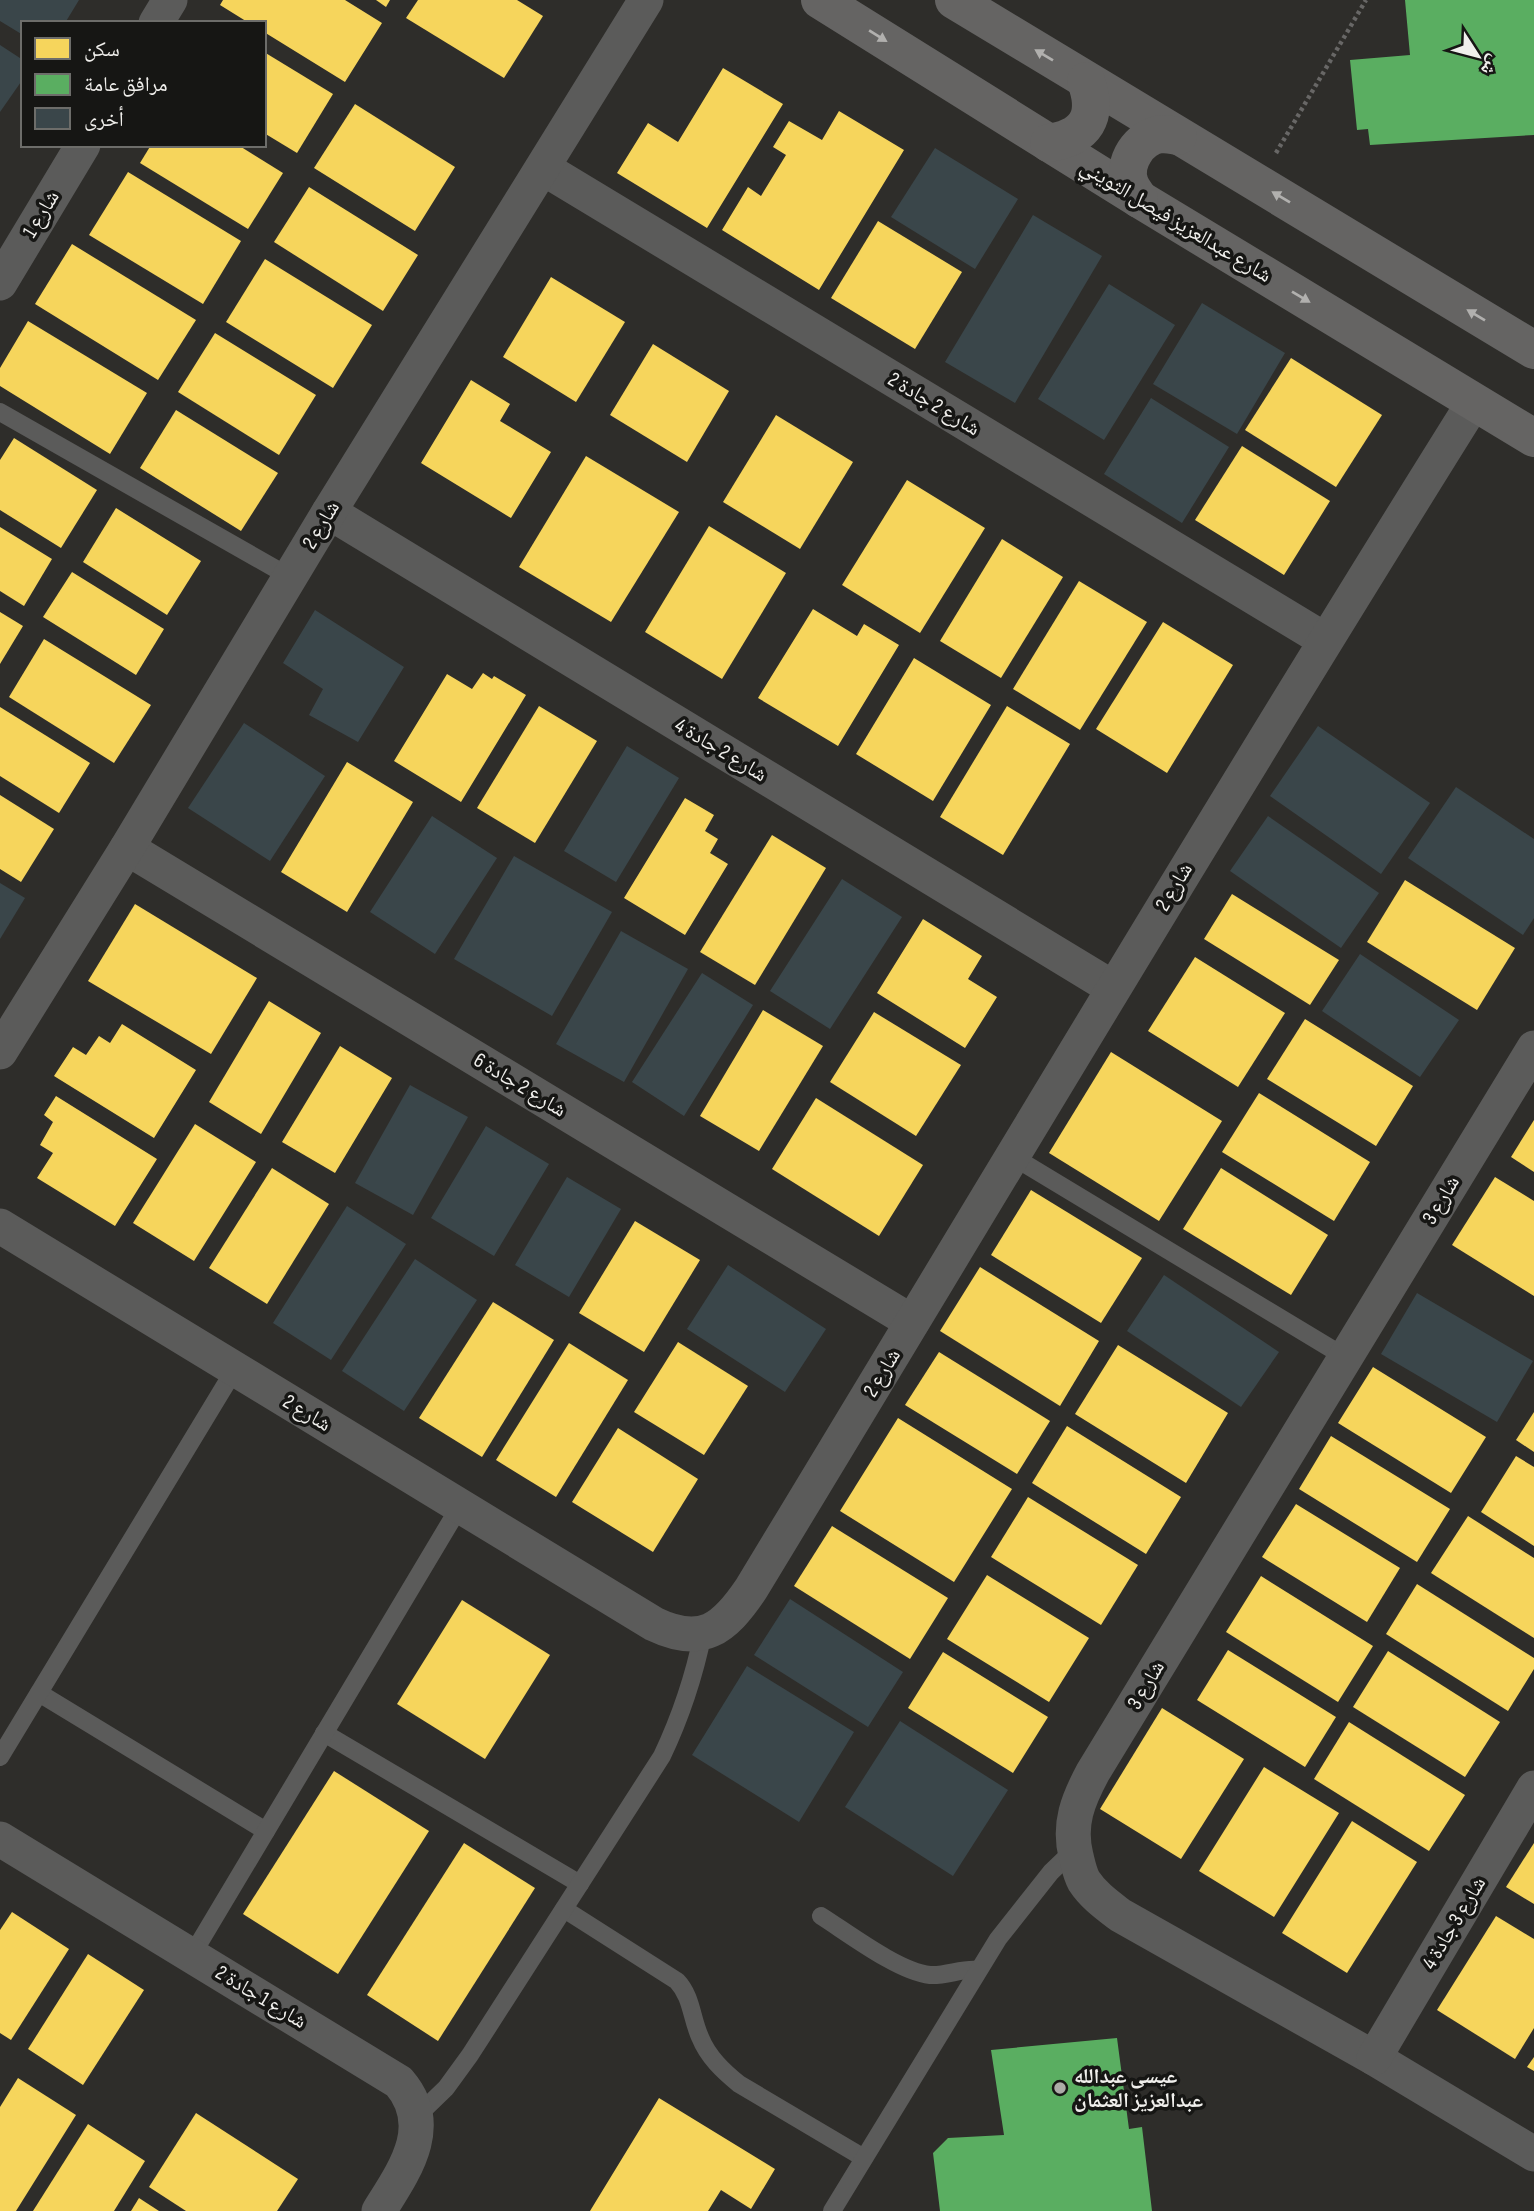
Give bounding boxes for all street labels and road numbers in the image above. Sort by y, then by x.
street label: شارع عبدالعزيز فيصل الثويني [1074,154,1276,291]
street label: شارع 1 [17,186,65,242]
street label: شارع 2 جادة 2 [883,367,985,441]
street label: شارع 2 [297,496,345,554]
street label: شارع 2 جادة 4 [670,713,772,787]
street label: شارع 2 [1150,858,1198,916]
street label: شارع 2 جادة 6 [469,1048,571,1122]
street label: شارع 3 [1417,1171,1465,1229]
street label: شارع 2 [858,1344,906,1402]
street label: شارع 2 [278,1389,336,1437]
street label: شارع 3 [1122,1656,1170,1714]
street label: شارع 3 جادة 4 [1417,1872,1491,1974]
street label: شارع 1 جادة 2 [211,1960,311,2034]

